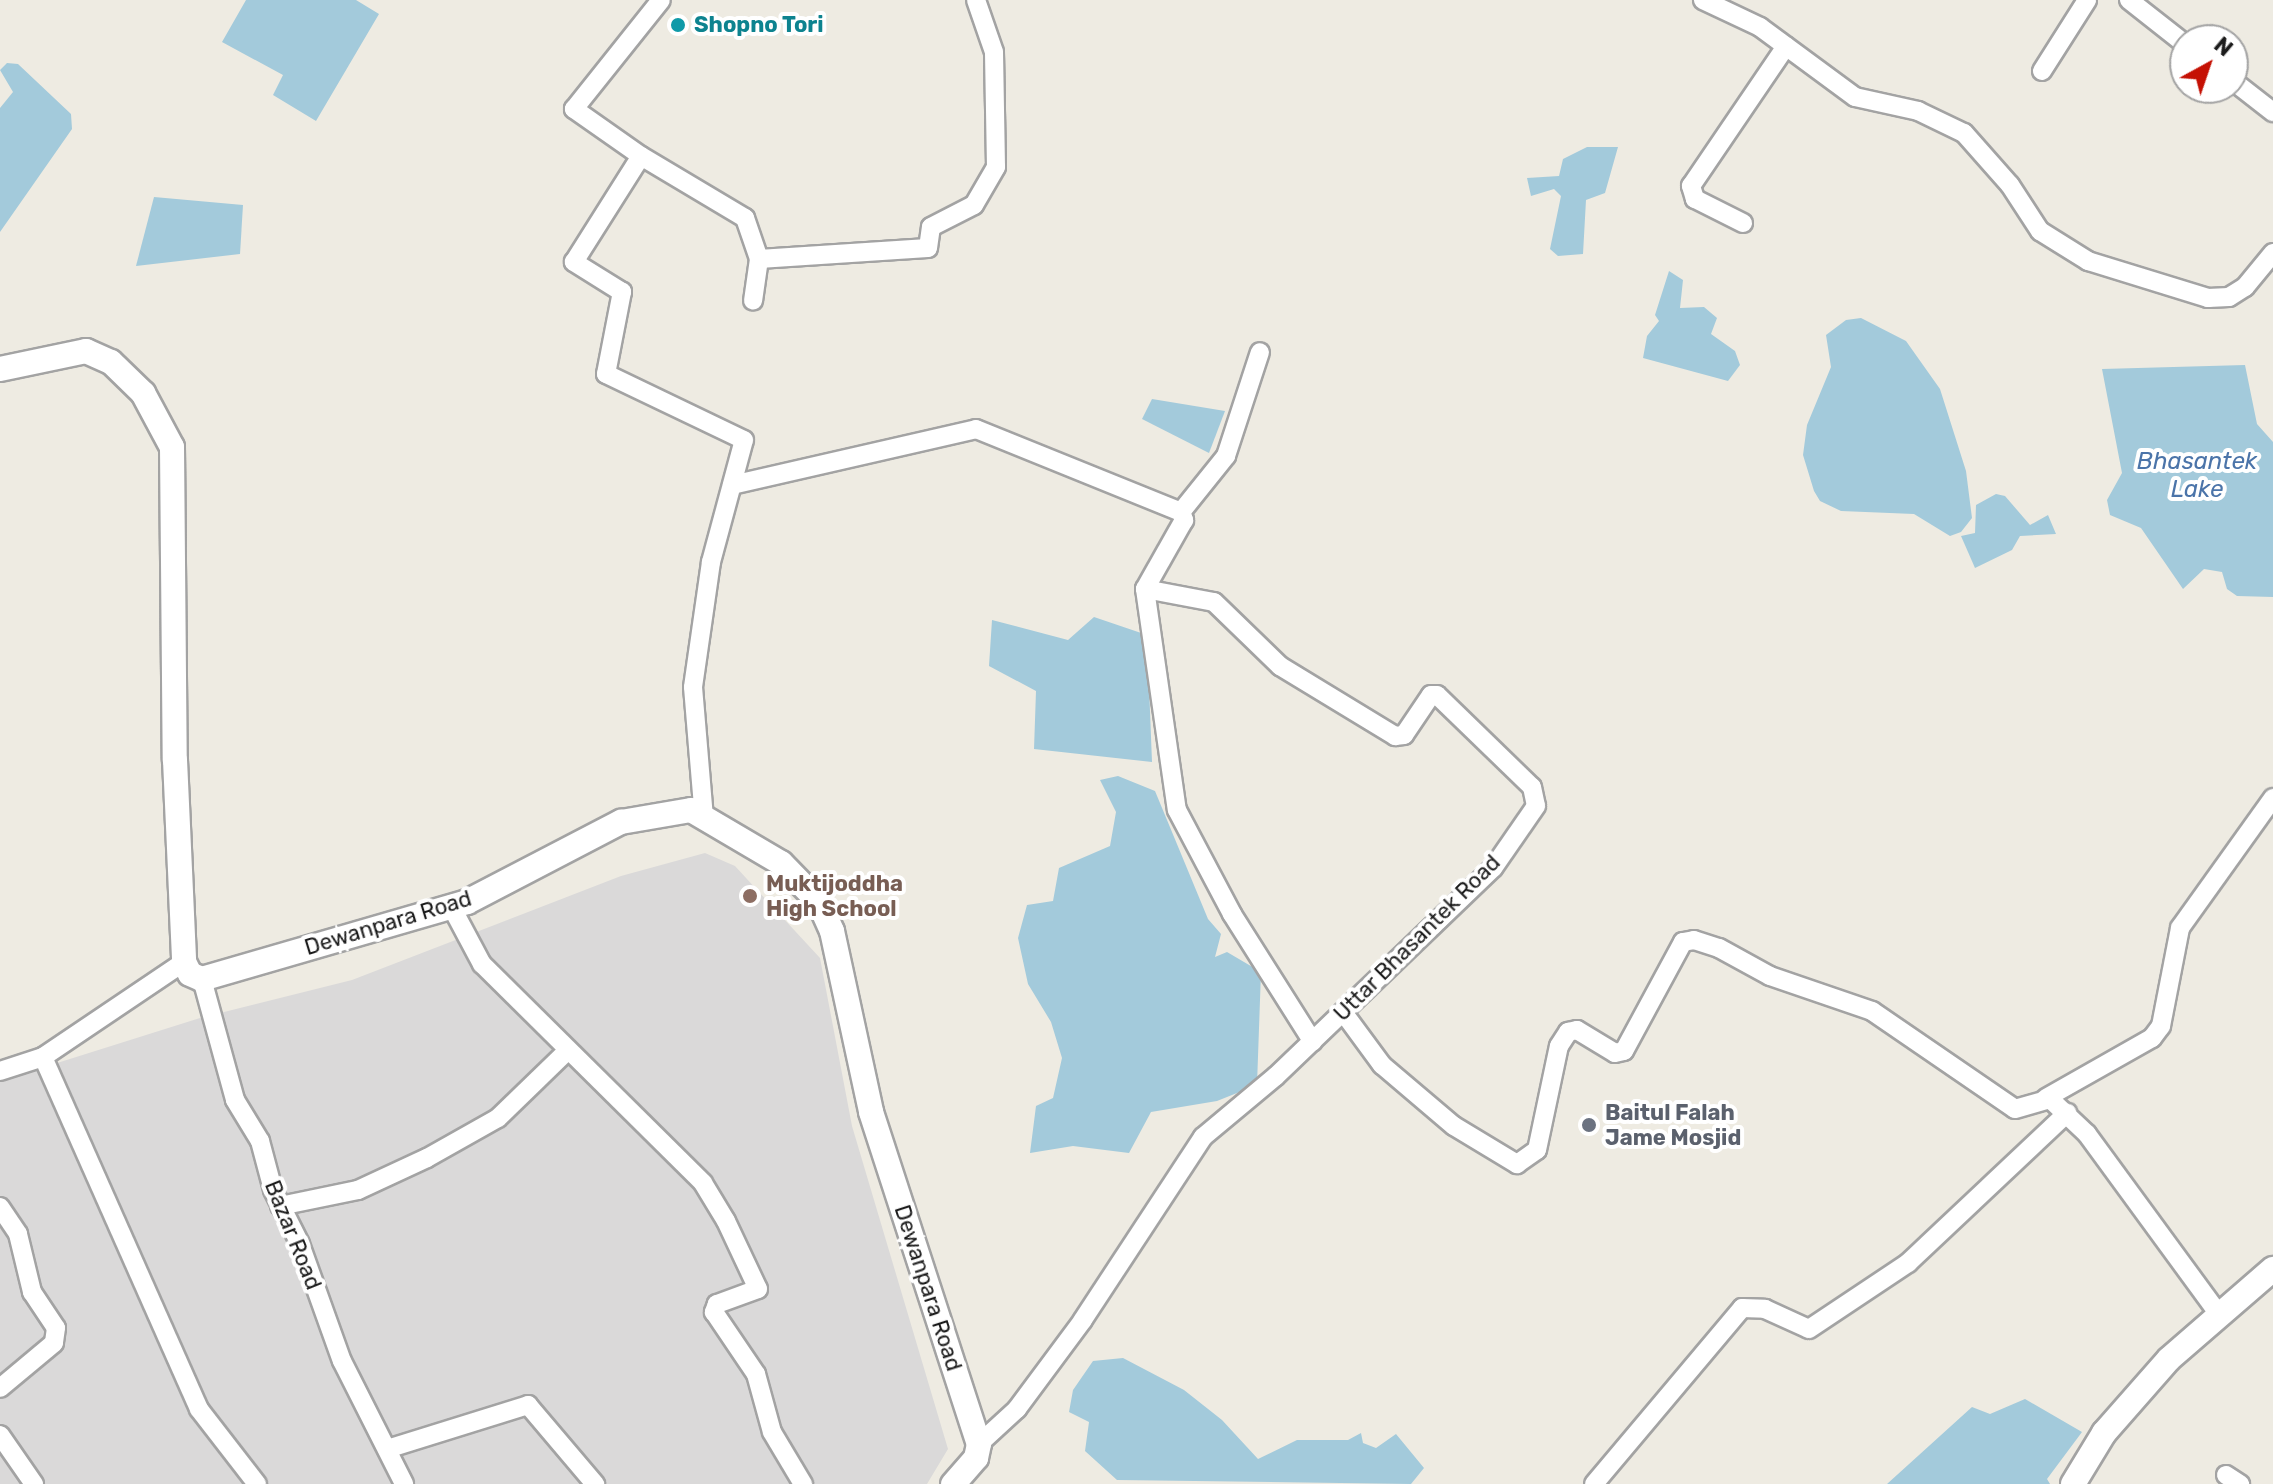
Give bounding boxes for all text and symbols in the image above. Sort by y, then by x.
place label: Shopno Tori [694,12,824,38]
marker: Shopno Tori [669,16,687,34]
north arrow [2169,24,2249,104]
text: N [2209,31,2238,62]
water label: Bhasantek Lake [2137,448,2257,504]
street label: Uttar Bhasantek Road [1328,849,1506,1027]
place label: Muktijoddha High School [766,870,903,922]
street label: Dewanpara Road [301,885,475,961]
marker: Muktijoddha High School [741,887,759,905]
place label: Baitul Falah Jame Mosjid [1605,1099,1741,1150]
marker: Baitul Falah Jame Mosjid [1580,1116,1598,1134]
street label: Bazar Road [259,1176,327,1294]
street label: Dewanpara Road [889,1202,967,1374]

